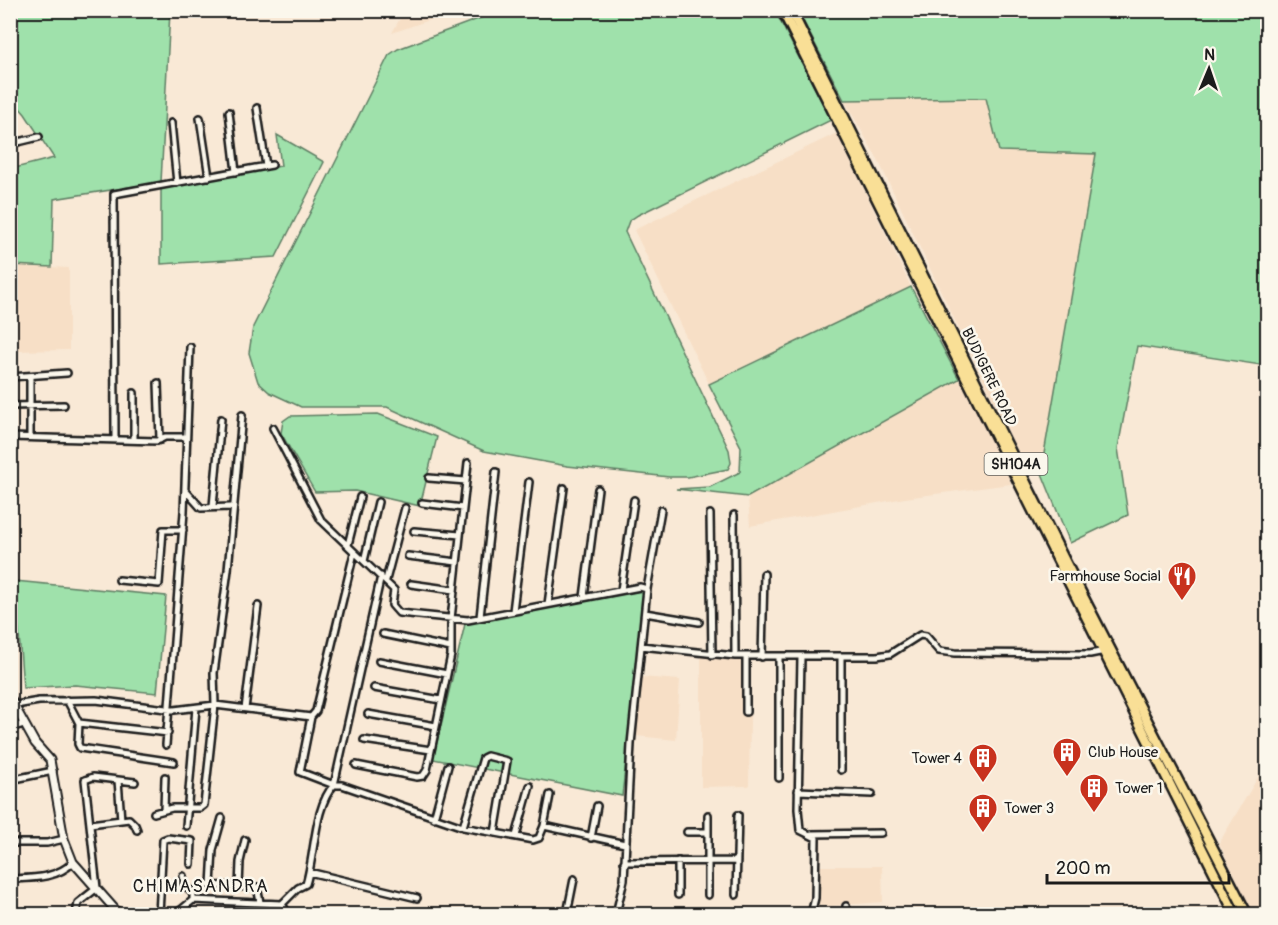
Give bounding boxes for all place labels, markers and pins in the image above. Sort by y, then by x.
restaurant icon: Farmhouse Social [1166,560,1198,602]
place label: Farmhouse Social [1050,567,1161,586]
building icon: Club House [1051,736,1083,778]
building icon: Tower 4 [967,742,999,784]
place label: Club House [1088,743,1159,762]
place label: Tower 4 [912,749,962,768]
building icon: Tower 1 [1078,772,1110,814]
place label: Tower 1 [1115,779,1163,798]
building icon: Tower 3 [967,792,999,834]
place label: Tower 3 [1004,799,1054,818]

